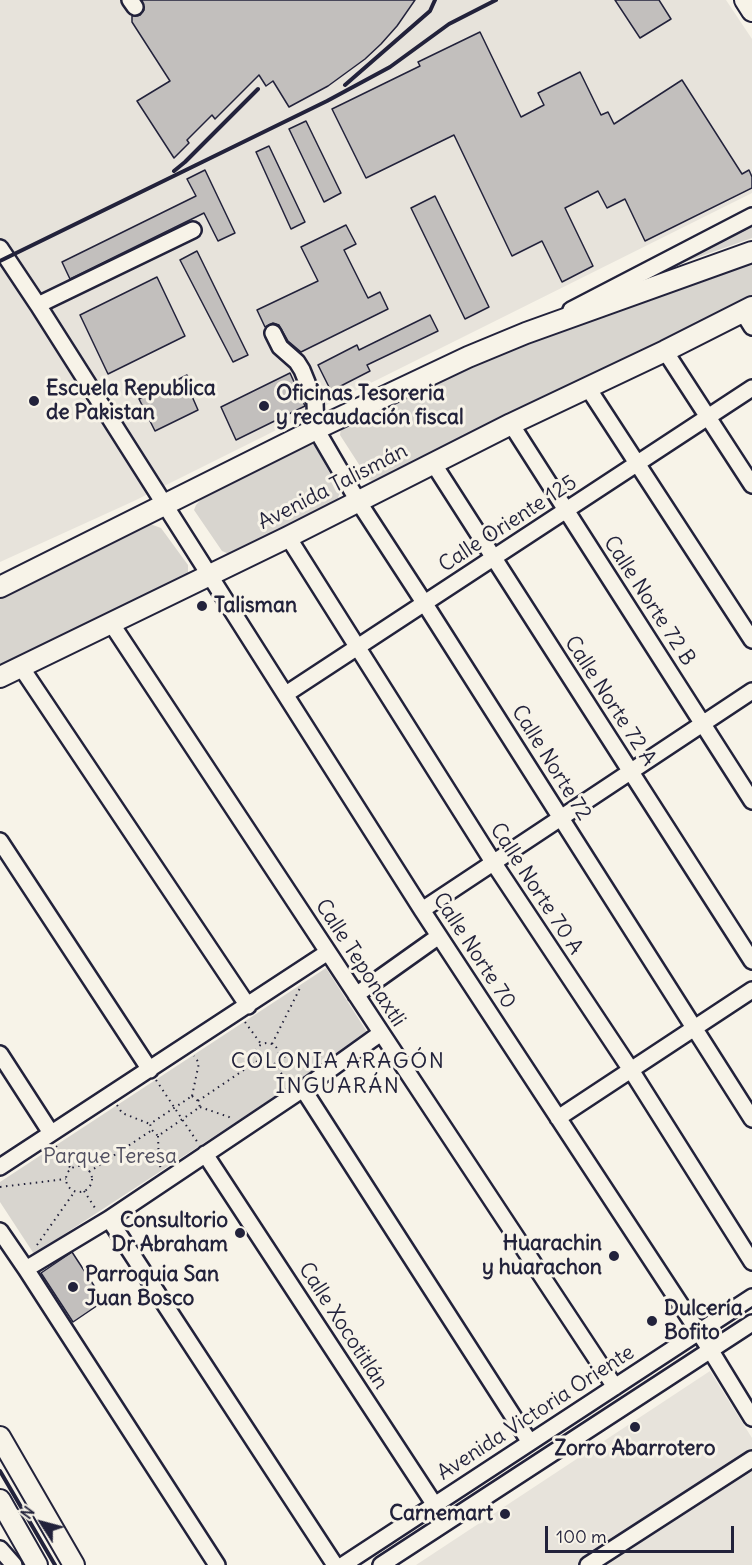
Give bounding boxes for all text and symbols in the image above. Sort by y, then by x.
place label: Escuela Republica de Pakistan [46,376,216,426]
place label: Oficinas Tesoreria y recaudación fiscal [276,381,464,431]
marker: Escuela Republica de Pakistan [27,394,41,408]
marker: Oficinas Tesoreria y recaudación fiscal [257,399,271,413]
street label: Avenida Talismán [254,439,412,535]
street label: Calle Oriente 125 [434,470,582,578]
street label: Calle Norte 72 B [598,531,700,671]
place label: Talisman [214,593,297,619]
marker: Talisman [195,599,209,613]
street label: Calle Norte 72 A [559,631,661,771]
street label: Calle Norte 72 [506,701,596,825]
street label: Calle Norte 70 A [484,818,588,960]
street label: Calle Norte 70 [427,888,521,1014]
street label: Calle Teponaxtli [309,895,411,1031]
district label: COLONIA ARAGÓN INGUARÁN [231,1049,445,1100]
park label: Parque Teresa [43,1144,177,1170]
place label: Consultorio Dr Abraham [112,1208,228,1258]
marker: Consultorio Dr Abraham [233,1226,247,1240]
place label: Huarachin y huarachon [482,1231,602,1281]
marker: Huarachin y huarachon [607,1249,621,1263]
street label: Calle Xocotitlán [293,1258,393,1394]
place label: Parroquia San Juan Bosco [85,1262,219,1312]
marker: Parroquia San Juan Bosco [66,1280,80,1294]
place label: Dulcería Bofito [664,1296,743,1346]
marker: Dulcería Bofito [645,1314,659,1328]
street label: Avenida Victoria Oriente [433,1340,639,1486]
marker: Zorro Abarrotero [628,1420,642,1434]
place label: Zorro Abarrotero [554,1436,716,1462]
north arrow [12,1493,72,1553]
place label: Carnemart [389,1501,493,1527]
text: N [16,1502,39,1523]
marker: Carnemart [498,1507,512,1521]
scale bar [548,1514,737,1552]
text: 100 m [556,1525,607,1548]

